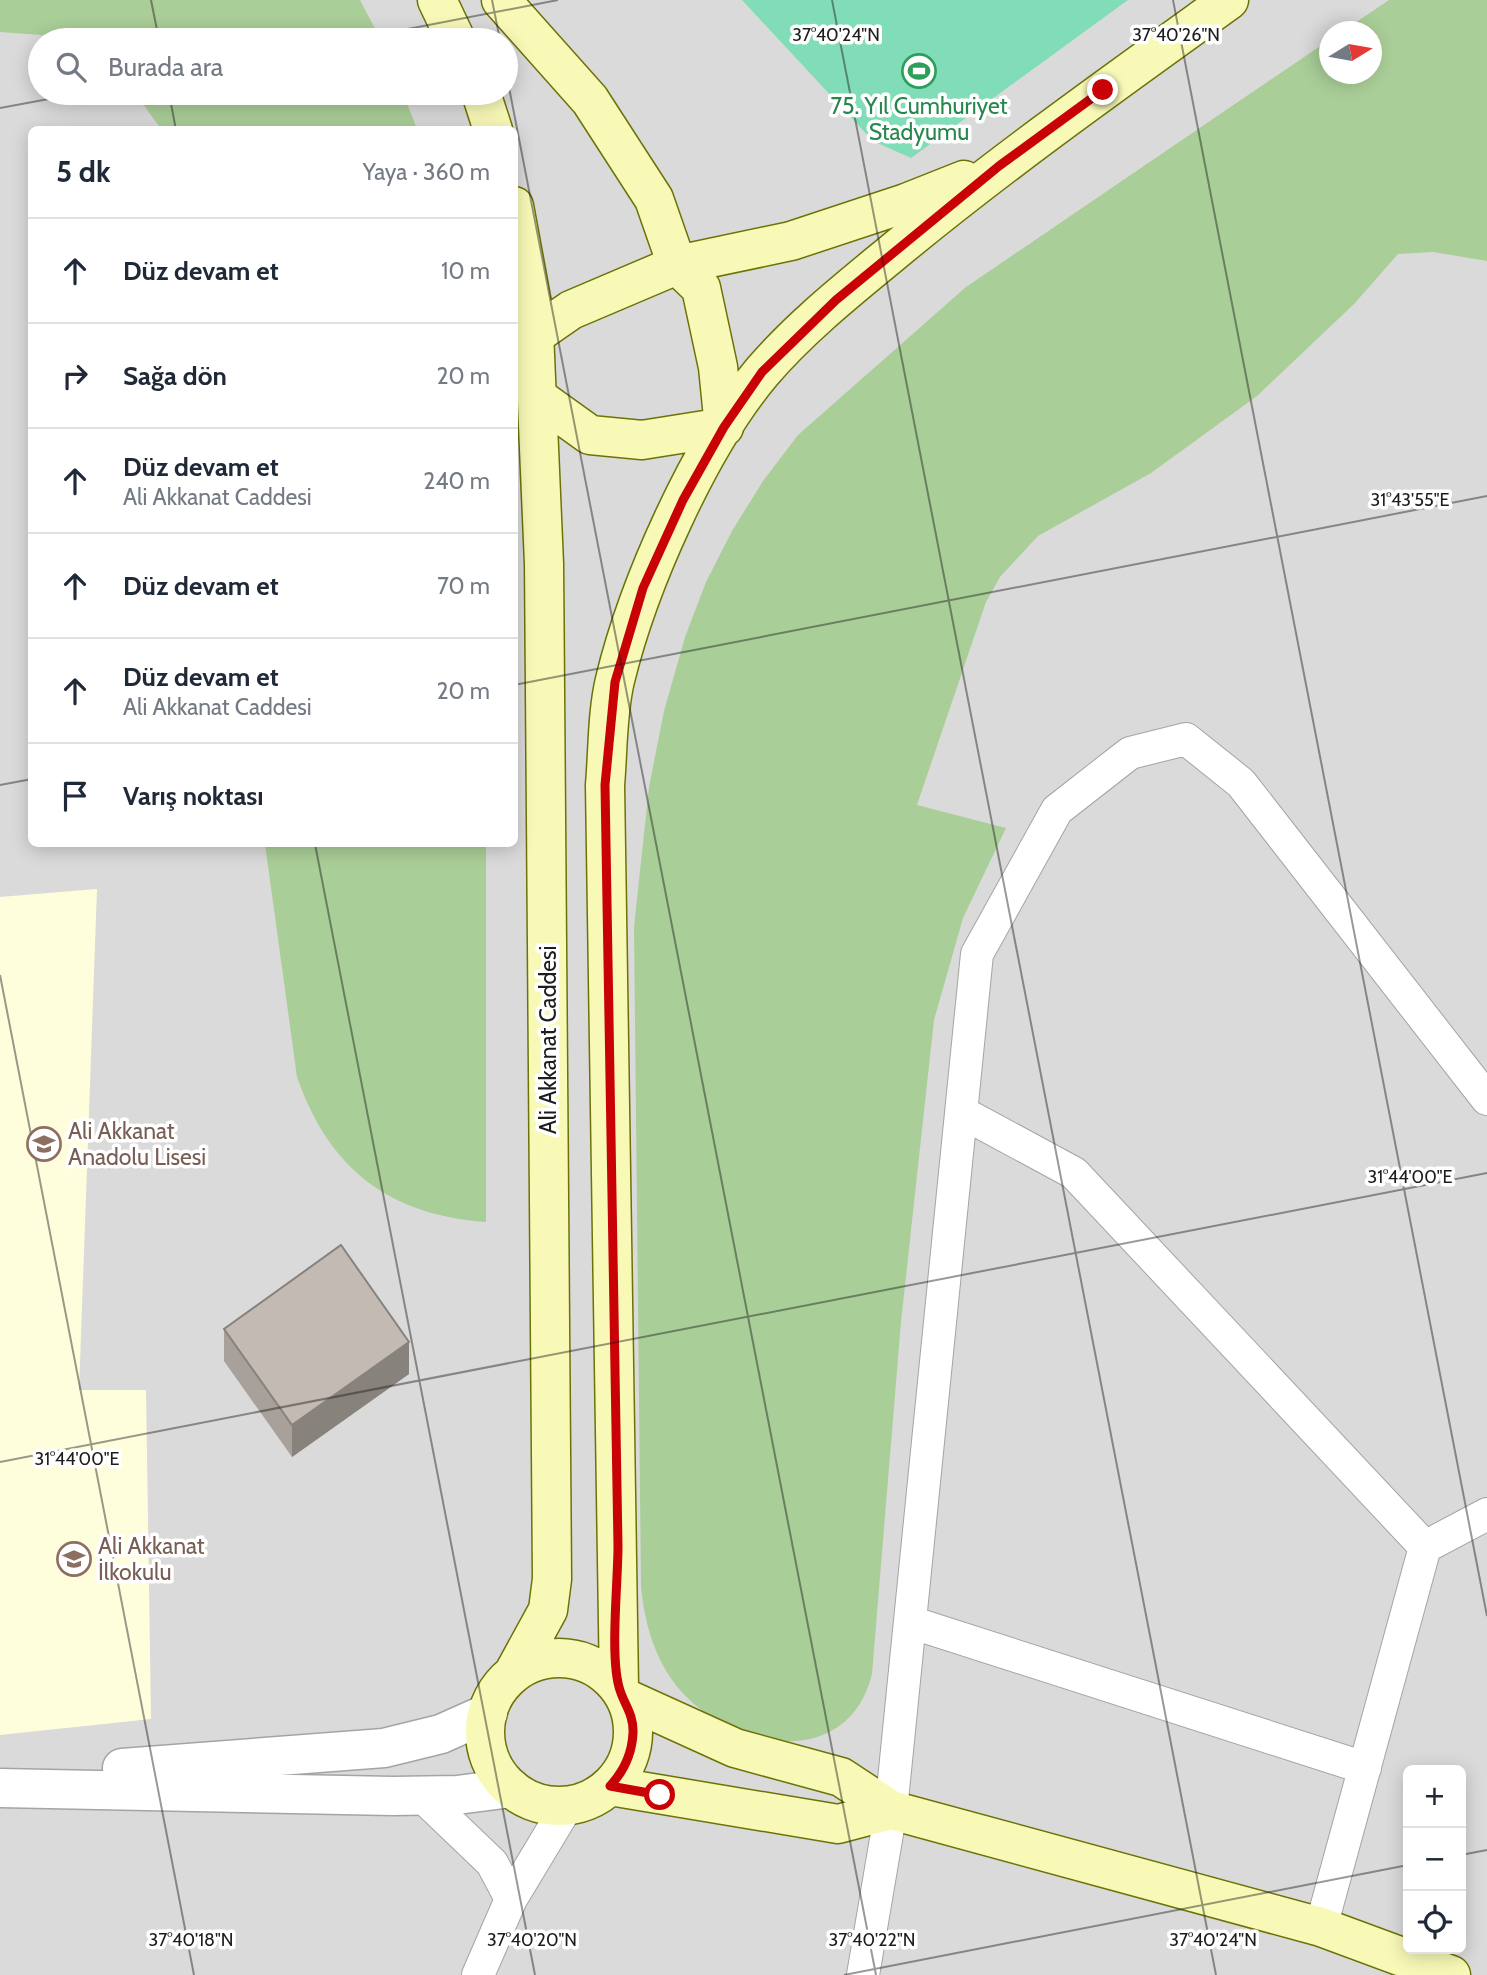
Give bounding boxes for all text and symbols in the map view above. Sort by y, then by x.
north arrow [1319,21,1382,84]
text: 37°40'24"N [792,24,880,46]
text: 37°40'26"N [1132,24,1220,46]
search box [28,28,518,105]
icon: search [52,48,90,86]
text: Burada ara [108,51,223,83]
sports icon: 75. Yıl Cumhuriyet Stadyumu [900,52,938,90]
route end [1087,74,1118,105]
place label: 75. Yıl Cumhuriyet Stadyumu [831,92,1008,146]
text: 5 dk [56,153,111,190]
text: Yaya · 360 m [363,158,490,186]
icon: ahead [56,252,94,290]
text: Düz devam et [123,255,279,287]
text: 10 m [441,257,490,285]
icon: right [56,357,94,395]
text: Sağa dön [123,360,227,392]
text: 20 m [437,362,490,390]
text: Düz devam et [123,451,279,483]
icon: ahead [56,462,94,500]
text: 240 m [423,467,490,495]
text: Ali Akkanat Caddesi [123,483,312,511]
text: 31°43'55"E [1371,489,1449,511]
icon: ahead [56,567,94,605]
text: Düz devam et [123,570,279,602]
text: 70 m [437,572,490,600]
text: Düz devam et [123,661,279,693]
icon: ahead [56,672,94,710]
text: 20 m [437,677,490,705]
text: Ali Akkanat Caddesi [123,693,312,721]
icon: arrive [56,777,94,815]
text: Varış noktası [123,780,264,812]
street label: Ali Akkanat Caddesi [534,946,562,1134]
place label: Ali Akkanat Anadolu Lisesi [68,1117,206,1171]
school or university icon: Ali Akkanat Anadolu Lisesi [25,1125,63,1163]
text: 31°44'00"E [1368,1166,1452,1188]
text: 31°44'00"E [35,1448,119,1470]
place label: Ali Akkanat İlkokulu [98,1532,205,1586]
school or university icon: Ali Akkanat İlkokulu [55,1540,93,1578]
map controls [1403,1765,1466,1954]
button: + [1403,1765,1466,1828]
route start [644,1779,675,1810]
button: − [1403,1828,1466,1891]
button: locate [1403,1891,1466,1954]
text: 37°40'18"N [149,1929,233,1951]
text: 37°40'20"N [487,1929,577,1951]
text: 37°40'22"N [829,1929,915,1951]
text: 37°40'24"N [1169,1929,1257,1951]

